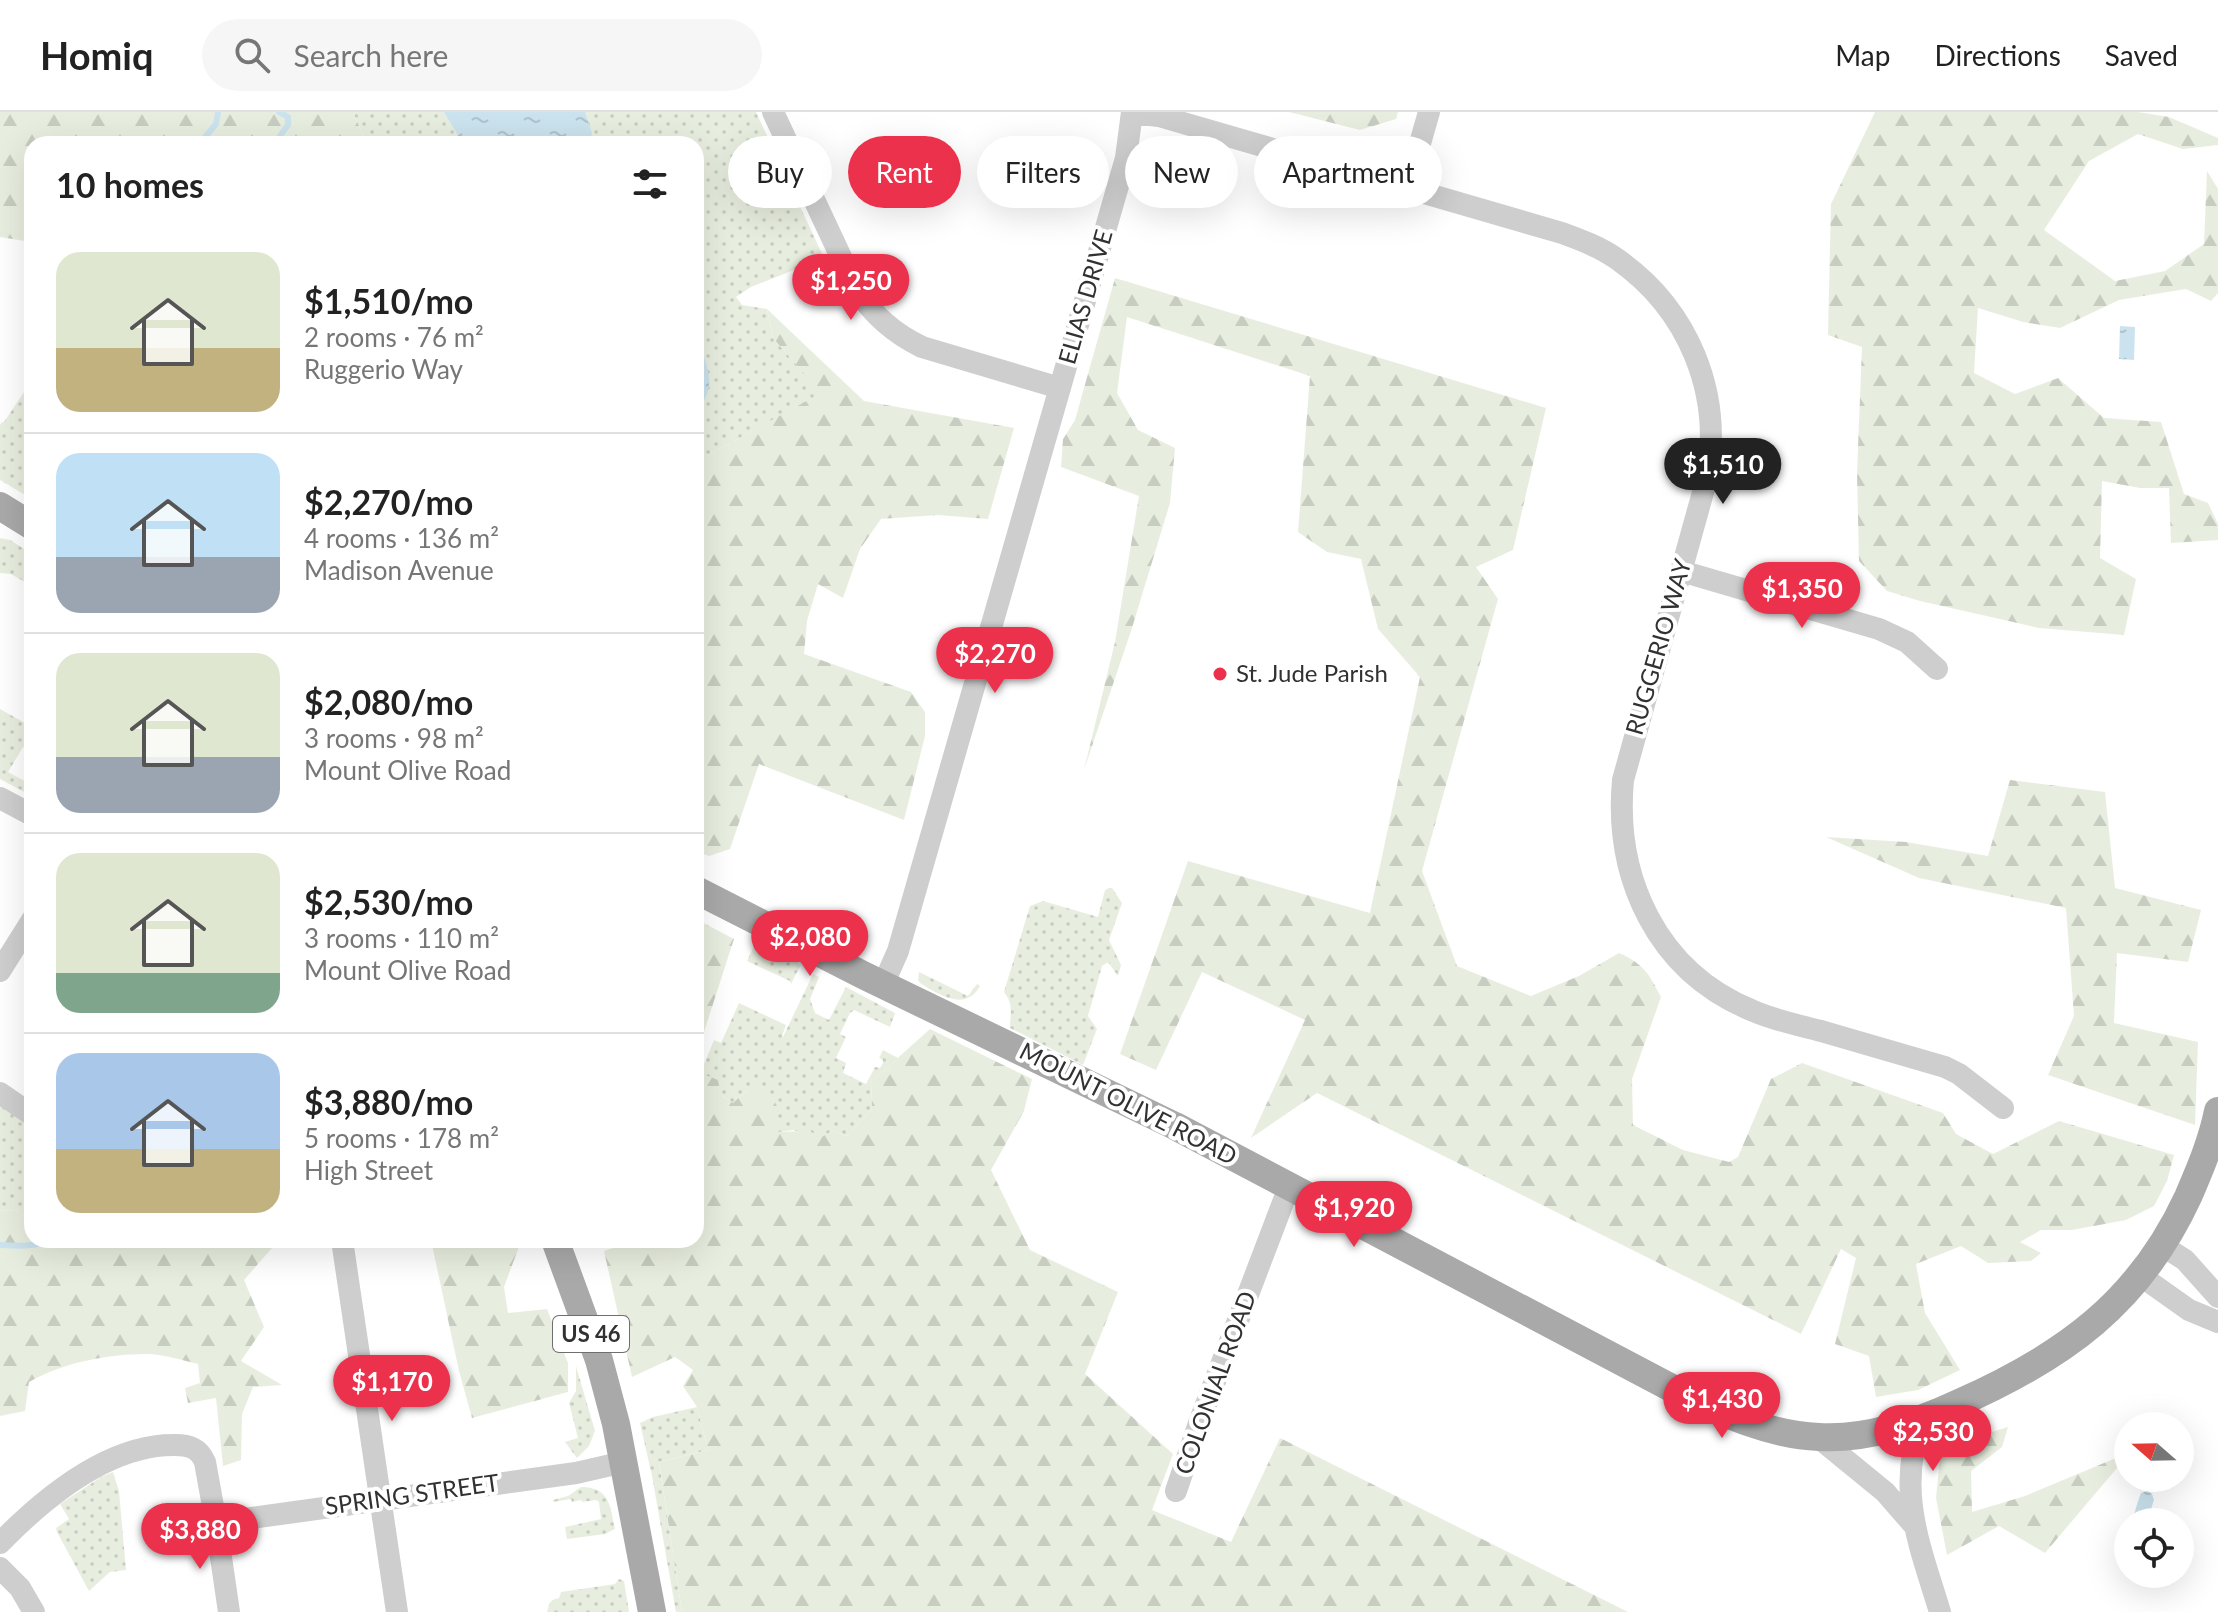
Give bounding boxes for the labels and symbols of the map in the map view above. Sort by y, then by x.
street label: ELIAS DRIVE [1052,226,1118,367]
pin: $1,250 [786,254,916,322]
pin: $1,510 [1658,438,1788,506]
street label: RUGGERIO WAY [1619,555,1697,738]
pin: $1,350 [1737,562,1867,630]
pin: $2,270 [930,627,1060,695]
place label: St. Jude Parish [1236,658,1388,687]
marker: St. Jude Parish [1211,665,1229,683]
pin: $2,080 [745,910,875,978]
street label: MOUNT OLIVE ROAD [1015,1035,1242,1170]
pin: $1,920 [1289,1181,1419,1249]
street label: COLONIAL ROAD [1168,1287,1261,1478]
road number: US 46 [553,1316,629,1352]
pin: $1,170 [327,1355,457,1423]
pin: $1,430 [1657,1372,1787,1440]
pin: $2,530 [1868,1405,1998,1473]
north arrow [2114,1412,2194,1492]
street label: SPRING STREET [323,1467,501,1520]
pin: $3,880 [135,1503,265,1571]

